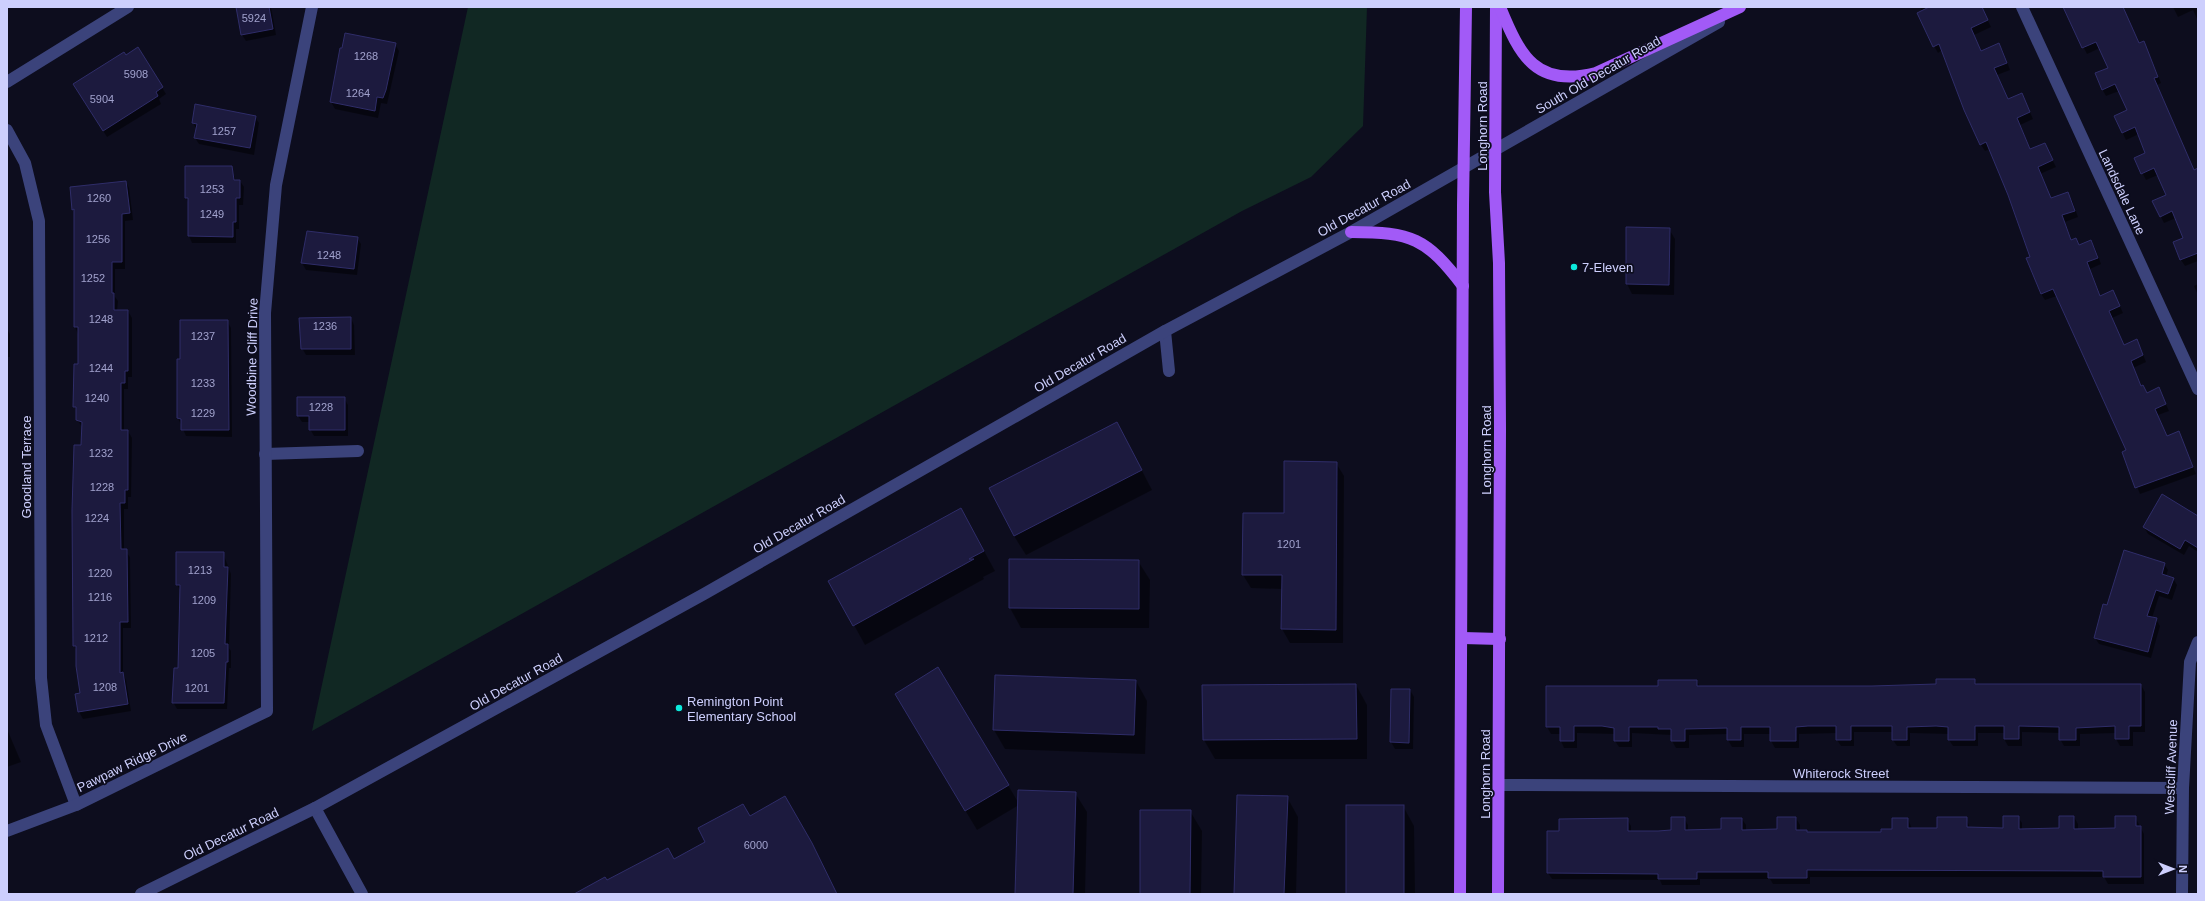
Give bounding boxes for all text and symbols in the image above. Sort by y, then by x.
house number: 5924 [242,12,266,24]
street label: South Old Decatur Road [1533,33,1663,117]
house number: 1268 [354,50,378,62]
house number: 5908 [124,68,148,80]
street label: Longhorn Road [1475,81,1490,171]
house number: 1264 [346,87,370,99]
house number: 5904 [90,93,114,105]
house number: 1257 [212,125,236,137]
street label: Landsdale Lane [2096,147,2148,237]
street label: Old Decatur Road [1315,176,1413,240]
house number: 1253 [200,183,224,195]
house number: 1260 [87,192,111,204]
house number: 1249 [200,208,224,220]
house number: 1256 [86,233,110,245]
house number: 1248 [317,249,341,261]
place label: 7-Eleven [1582,260,1633,275]
marker: 7-Eleven [1569,262,1579,272]
house number: 1252 [81,272,105,284]
street label: Woodbine Cliff Drive [243,298,261,416]
house number: 1248 [89,313,113,325]
house number: 1236 [313,320,337,332]
house number: 1237 [191,330,215,342]
street label: Old Decatur Road [1031,330,1129,396]
house number: 1244 [89,362,113,374]
house number: 1233 [191,377,215,389]
house number: 1240 [85,392,109,404]
house number: 1228 [309,401,333,413]
street label: Longhorn Road [1479,405,1494,495]
house number: 1229 [191,407,215,419]
street label: Goodland Terrace [19,415,34,519]
house number: 1232 [89,447,113,459]
house number: 1228 [90,481,114,493]
street label: Old Decatur Road [750,491,848,557]
house number: 1224 [85,512,109,524]
house number: 1201 [1277,538,1301,550]
house number: 1213 [188,564,212,576]
house number: 1220 [88,567,112,579]
house number: 1216 [88,591,112,603]
house number: 1209 [192,594,216,606]
house number: 1212 [84,632,108,644]
house number: 1205 [191,647,215,659]
street label: Old Decatur Road [467,650,565,714]
house number: 1208 [93,681,117,693]
house number: 1201 [185,682,209,694]
place label: Remington Point Elementary School [687,694,796,724]
marker: Remington Point Elementary School [674,703,684,713]
street label: Westcliff Avenue [2162,719,2180,815]
street label: Pawpaw Ridge Drive [74,729,190,795]
street label: Longhorn Road [1478,729,1493,819]
street label: Whiterock Street [1793,766,1889,781]
street label: Old Decatur Road [181,804,281,864]
house number: 6000 [744,839,768,851]
north arrow [2153,849,2193,889]
text: N [2177,865,2189,873]

